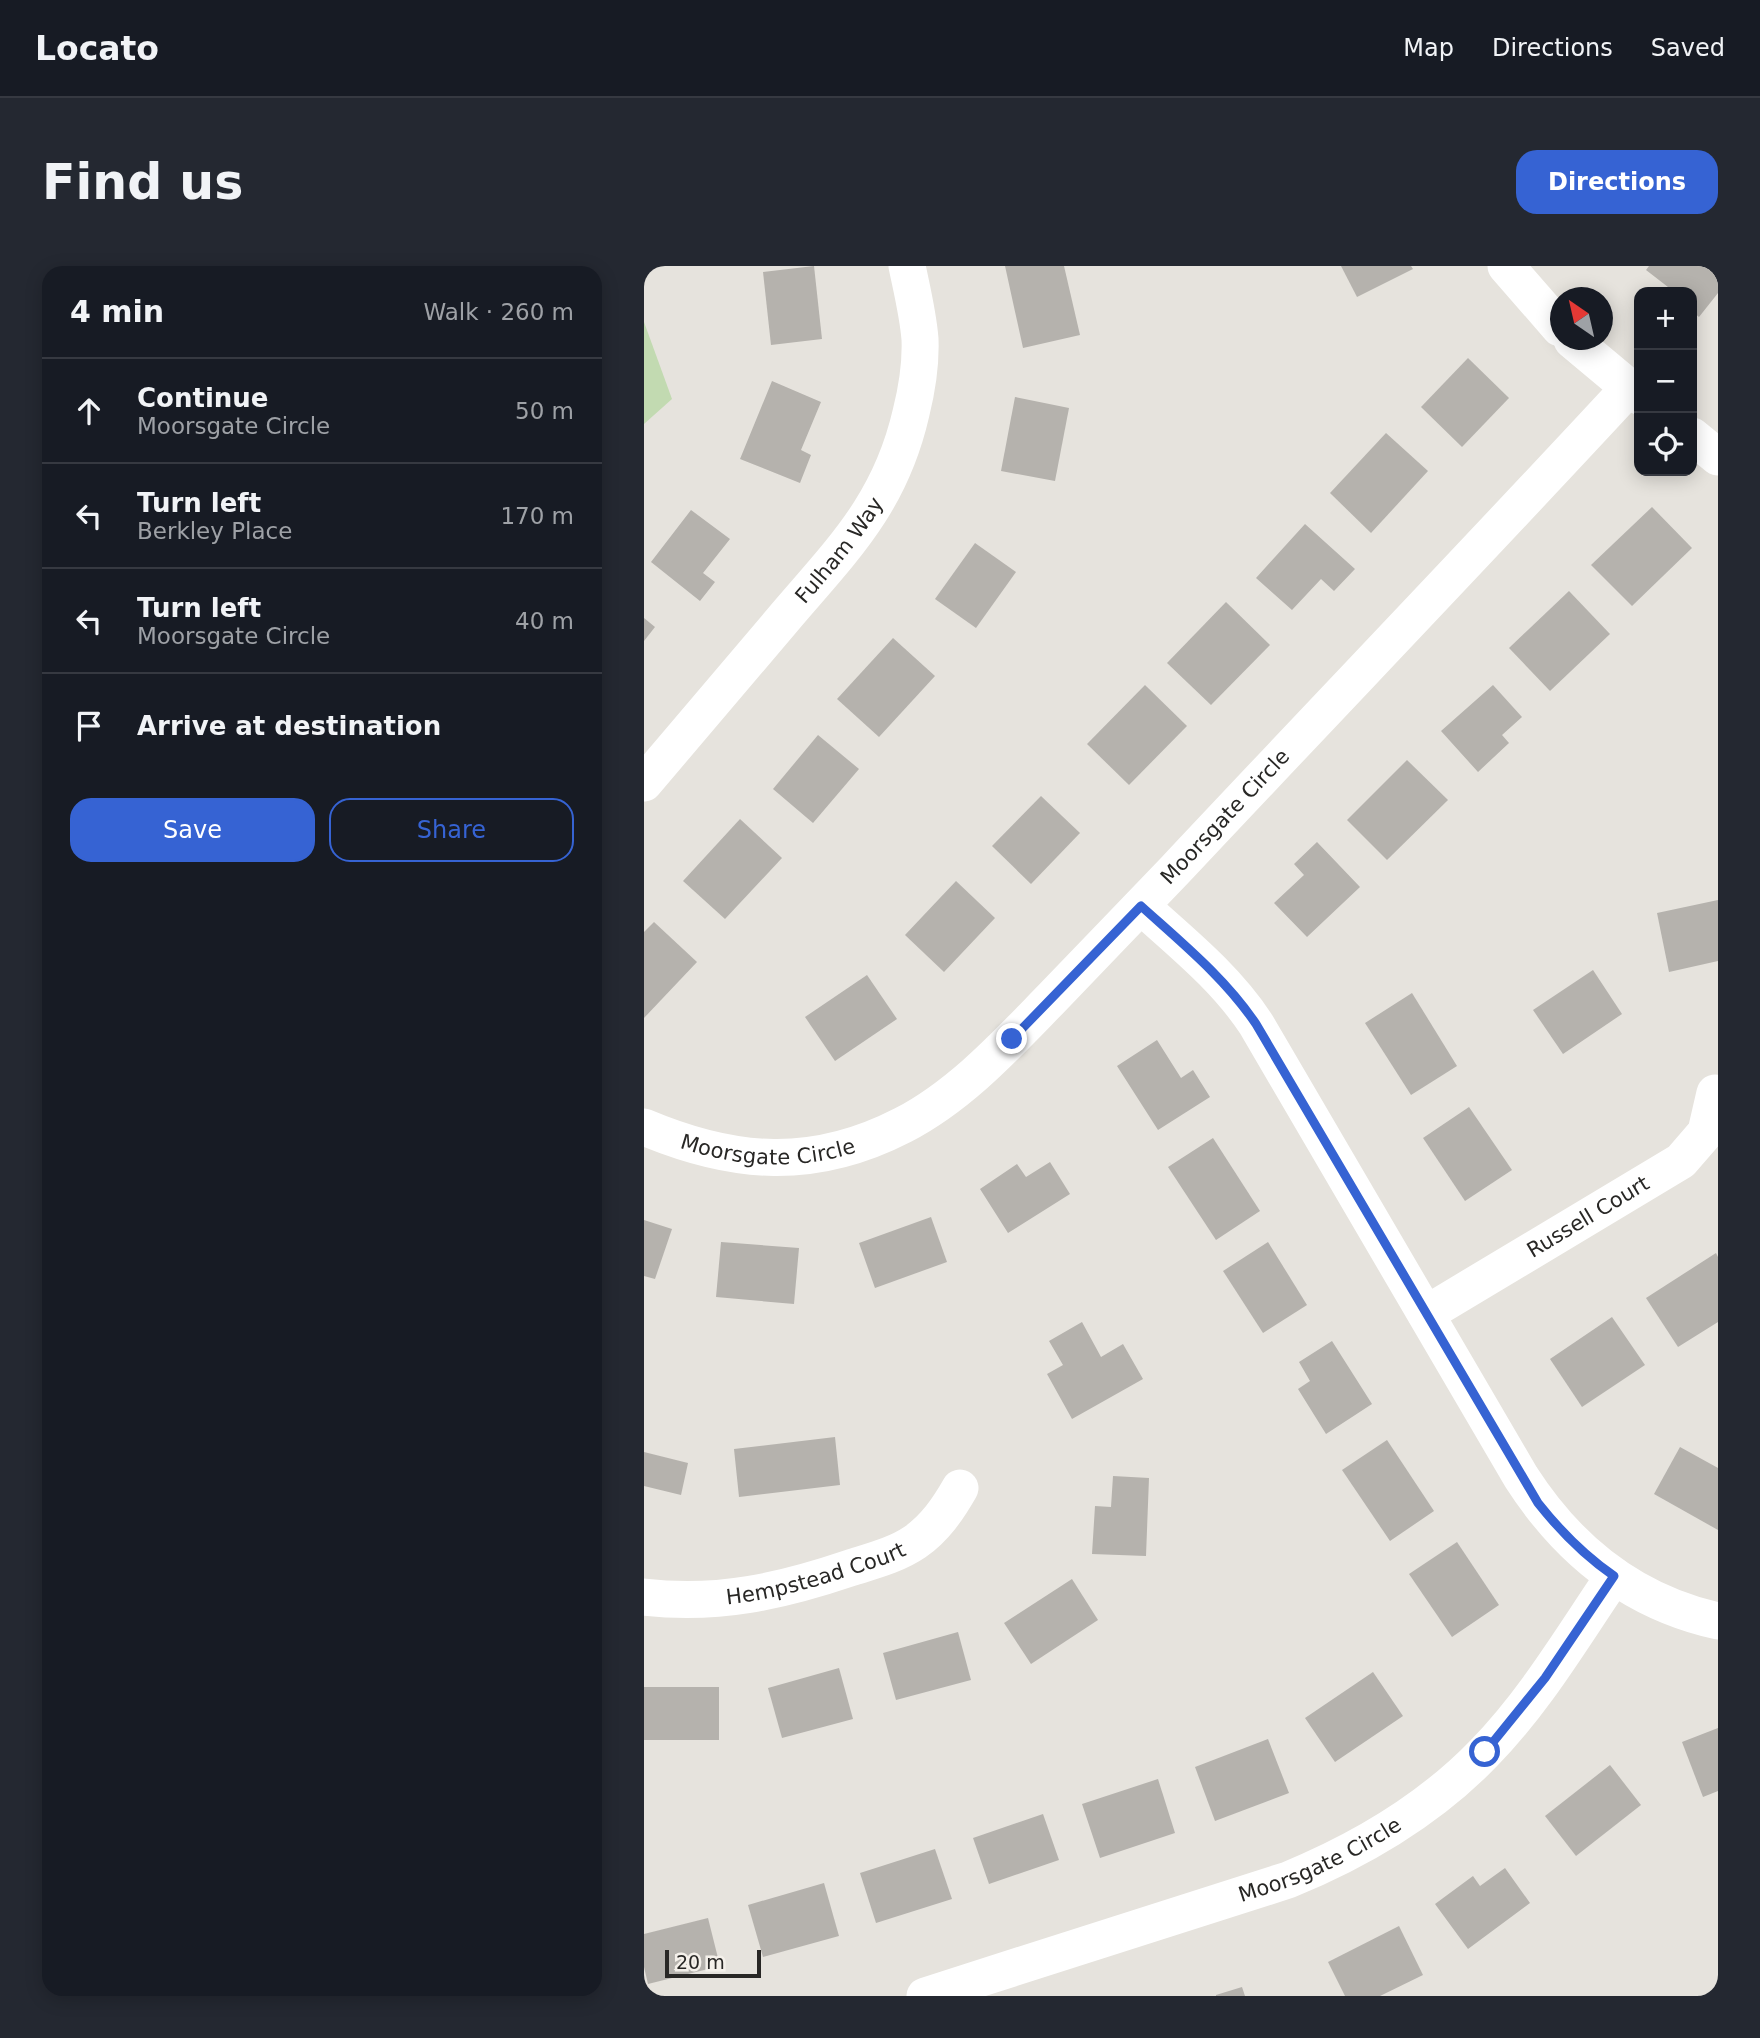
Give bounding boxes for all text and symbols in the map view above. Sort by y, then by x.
text: Locato [35,29,159,68]
text: Map [1403,34,1454,62]
text: Directions [1492,34,1613,62]
text: Saved [1651,34,1725,62]
button: Directions [1516,150,1718,214]
text: Find us [42,154,243,211]
north arrow [1550,287,1613,350]
map controls [1634,287,1697,476]
button: + [1634,287,1697,350]
text: 4 min [70,294,164,329]
text: Walk · 260 m [423,299,574,325]
button: − [1634,350,1697,413]
text: Continue [137,383,268,413]
icon: ahead [70,392,108,430]
text: 50 m [515,398,574,424]
text: Moorsgate Circle [137,413,330,439]
button: locate [1634,413,1697,476]
text: Turn left [137,488,261,518]
street label: Fulham Way [790,493,888,608]
icon: left [70,497,108,535]
text: 170 m [500,503,574,529]
text: Berkley Place [137,518,292,544]
text: Turn left [137,593,261,623]
icon: left [70,602,108,640]
text: 40 m [515,608,574,634]
text: Moorsgate Circle [137,623,330,649]
icon: arrive [70,707,108,745]
text: Arrive at destination [137,711,441,741]
street label: Moorsgate Circle [1156,744,1294,889]
button: Save [70,798,315,862]
button: Share [329,798,574,862]
route end [996,1023,1027,1054]
street label: Moorsgate Circle [678,1130,858,1170]
street label: Russell Court [1523,1171,1653,1263]
street label: Hempstead Court [725,1538,909,1610]
route start [1469,1736,1500,1767]
street label: Moorsgate Circle [1235,1812,1405,1907]
scale bar [665,1947,761,1979]
text: 20 m [676,1951,725,1973]

